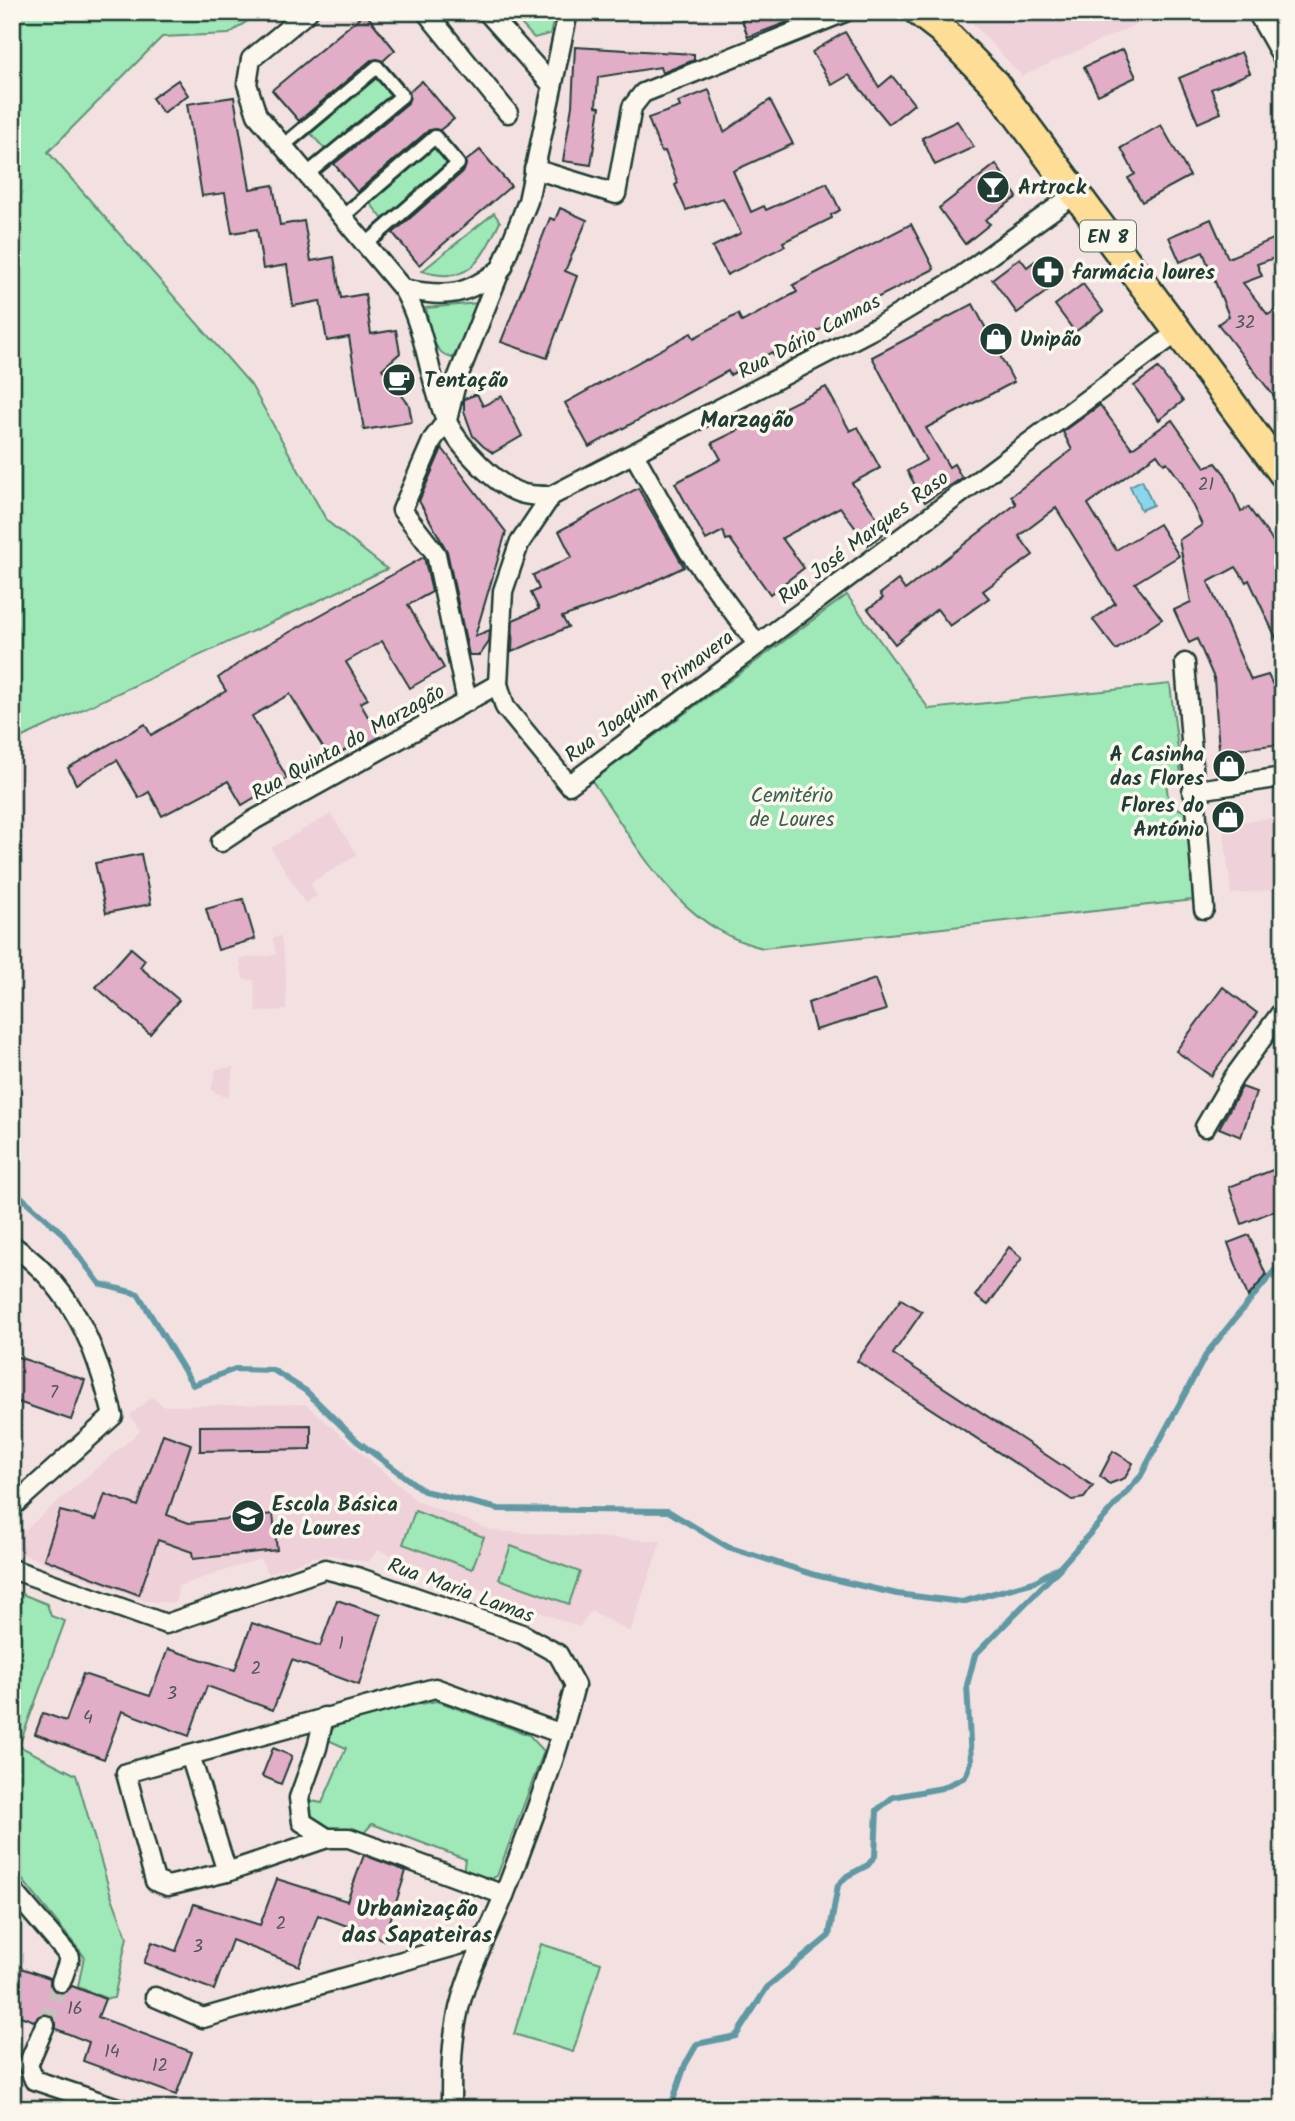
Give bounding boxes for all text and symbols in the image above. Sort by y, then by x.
bar icon: Artrock [974,168,1012,206]
place label: Artrock [1018,172,1087,205]
road number: EN 8 [1080,220,1136,252]
pharmacy icon: farmácia loures [1029,253,1067,291]
place label: farmácia loures [1072,257,1215,290]
street label: Rua Dário Cannas [732,286,887,389]
house number: 32 [1235,309,1255,338]
shop icon: Unipão [977,320,1015,358]
place label: Unipão [1020,324,1082,357]
cafe icon: Tentação [380,361,418,399]
place label: Tentação [424,365,509,398]
district label: Marzagão [700,403,794,439]
street label: Rua José Marques Raso [771,463,957,614]
house number: 21 [1198,471,1214,500]
street label: Rua Joaquim Primavera [558,622,742,772]
street label: Rua Quinta do Marzagão [246,676,452,810]
place label: A Casinha das Flores [1110,739,1204,796]
shop icon: A Casinha das Flores [1210,747,1248,785]
park label: Cemitério de Loures [750,780,834,837]
place label: Flores do António [1121,790,1204,847]
shop icon: Flores do António [1209,798,1247,836]
house number: 7 [50,1379,59,1408]
place label: Escola Básica de Loures [272,1489,398,1546]
school or university icon: Escola Básica de Loures [229,1497,267,1535]
street label: Rua Maria Lamas [382,1550,539,1633]
house number: 1 [338,1630,344,1659]
house number: 2 [251,1655,261,1684]
house number: 3 [167,1680,177,1709]
house number: 4 [83,1704,93,1733]
district label: Urbanização das Sapateiras [342,1892,493,1954]
house number: 2 [276,1910,286,1939]
house number: 3 [193,1933,203,1962]
house number: 16 [67,1995,83,2024]
house number: 14 [104,2038,120,2067]
house number: 12 [152,2052,168,2081]

